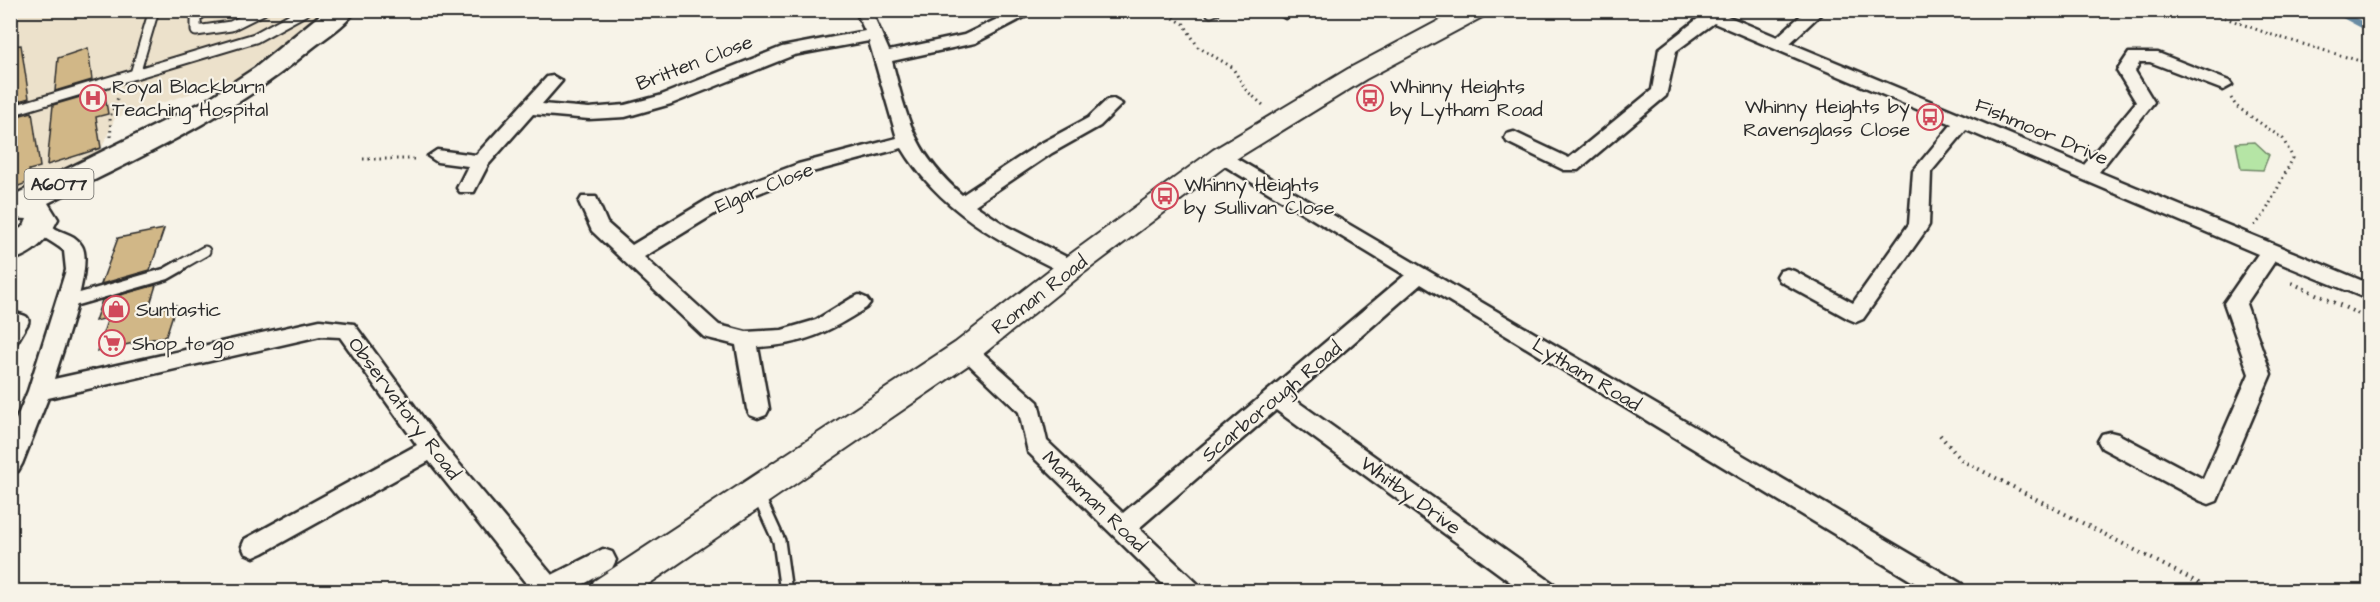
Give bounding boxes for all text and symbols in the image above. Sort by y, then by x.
street label: Britten Close [632,28,757,98]
place label: Royal Blackburn Teaching Hospital [112,73,268,125]
place label: Whinny Heights by Lytham Road [1390,73,1543,125]
hospital icon: Royal Blackburn Teaching Hospital [78,83,108,113]
bus stop icon: Whinny Heights by Lytham Road [1355,83,1385,113]
street label: Fishmoor Drive [1971,91,2113,173]
place label: Whinny Heights by Ravensglass Close [1743,93,1910,145]
bus stop icon: Whinny Heights by Ravensglass Close [1915,102,1945,132]
street label: Elgar Close [711,155,818,221]
road number: A6077 [25,169,94,199]
place label: Whinny Heights by Sullivan Close [1184,171,1335,223]
bus stop icon: Whinny Heights by Sullivan Close [1150,181,1180,211]
street label: Roman Road [986,248,1094,341]
shop icon: Suntastic [101,294,131,324]
place label: Suntastic [136,296,221,324]
supermarket icon: Shop to go [97,328,127,358]
place label: Shop to go [132,330,234,359]
street label: Observatory Road [340,331,467,486]
street label: Lytham Road [1526,331,1646,419]
street label: Scarborough Road [1195,335,1349,470]
street label: Manxman Road [1036,444,1153,559]
street label: Whitby Drive [1354,450,1467,543]

